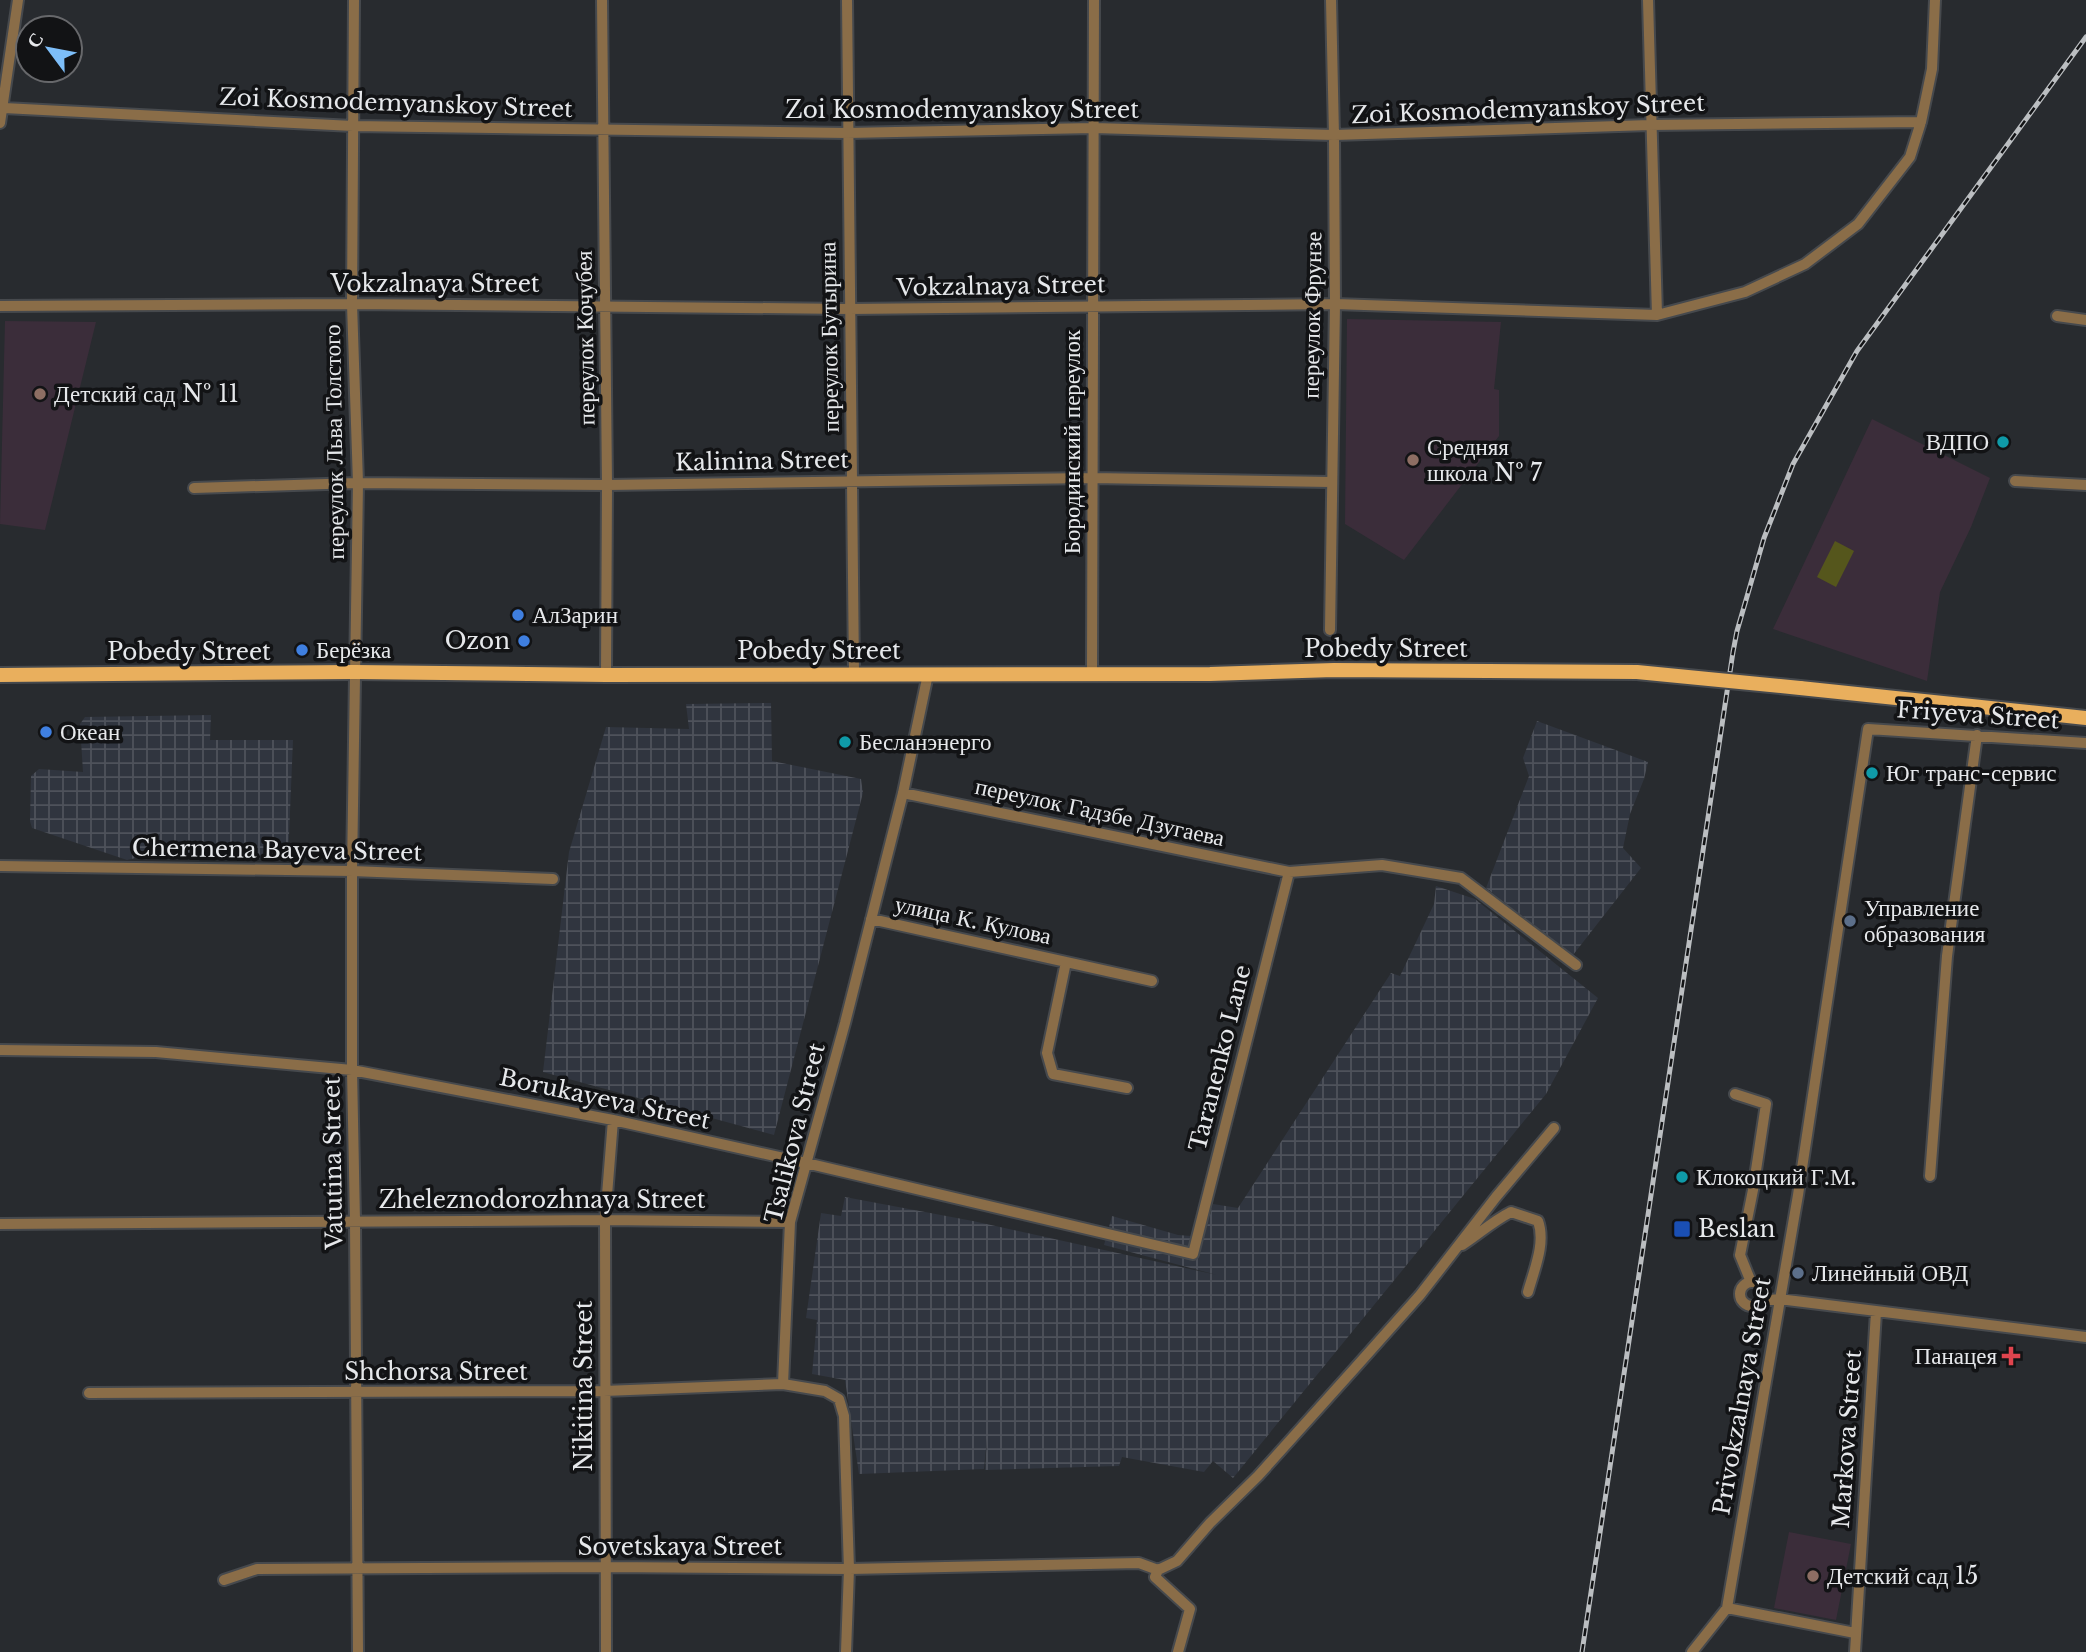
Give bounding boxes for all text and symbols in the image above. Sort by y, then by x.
north arrow [14,14,84,84]
text: С [22,28,48,52]
street label: Zoi Kosmodemyanskoy Street [219,83,574,123]
street label: Zoi Kosmodemyanskoy Street [1351,89,1706,129]
street label: Zoi Kosmodemyanskoy Street [785,96,1139,124]
street label: переулок Фрунзе [1297,231,1327,399]
street label: переулок Бутырина [813,241,845,433]
street label: переулок Кочубея [569,250,601,426]
street label: Vokzalnaya Street [329,270,540,298]
street label: Vokzalnaya Street [895,270,1106,302]
street label: переулок Льва Толстого [318,324,350,560]
street label: Бородинский переулок [1058,329,1086,554]
place label: Детский сад № 11 [54,380,239,408]
marker: Детский сад № 11 [32,386,48,402]
place label: ВДПО [1926,428,1989,456]
place label: Средняя школа № 7 [1427,433,1542,487]
marker: ВДПО [1995,434,2011,450]
street label: Kalinina Street [675,445,849,477]
marker: Средняя школа № 7 [1405,452,1421,468]
place label: АлЗарин [532,601,618,629]
marker: АлЗарин [510,607,526,623]
place label: Ozon [445,627,510,655]
marker: Ozon [516,633,532,649]
street label: Pobedy Street [1304,635,1468,663]
place label: Берёзка [316,636,391,664]
street label: Pobedy Street [737,637,901,665]
street label: Pobedy Street [107,638,271,666]
marker: Берёзка [294,642,310,658]
street label: Friyeva Street [1896,695,2061,735]
place label: Океан [60,718,120,746]
marker: Океан [38,724,54,740]
place label: Бесланэнерго [859,728,991,756]
marker: Бесланэнерго [837,734,853,750]
place label: Юг транс-сервис [1886,759,2056,787]
marker: Юг транс-сервис [1864,765,1880,781]
street label: переулок Гадзбе Дзугаева [973,772,1227,852]
street label: Chermena Bayeva Street [132,833,423,867]
street label: улица К. Кулова [892,890,1054,950]
place label: Управление образования [1864,894,1986,948]
marker: Управление образования [1842,913,1858,929]
street label: Taranenko Lane [1183,962,1257,1154]
street label: Tsalikova Street [759,1040,831,1226]
street label: Borukayeva Street [497,1063,713,1135]
street label: Vatutina Street [317,1076,349,1251]
place label: Клокоцкий Г.М. [1696,1163,1856,1191]
marker: Клокоцкий Г.М. [1674,1169,1690,1185]
street label: Zheleznodorozhnaya Street [379,1186,706,1214]
place label: Beslan [1698,1215,1775,1243]
marker: Beslan [1672,1219,1692,1239]
place label: Линейный ОВД [1812,1259,1968,1287]
marker: Линейный ОВД [1790,1265,1806,1281]
street label: Privokzalnaya Street [1707,1275,1777,1517]
street label: Nikitina Street [570,1300,598,1471]
place label: Панацея [1915,1342,1997,1370]
marker: Панацея [2003,1348,2019,1364]
street label: Markova Street [1827,1349,1867,1529]
street label: Shchorsa Street [344,1358,528,1386]
street label: Sovetskaya Street [578,1533,783,1561]
place label: Детский сад 15 [1827,1562,1978,1590]
marker: Детский сад 15 [1805,1568,1821,1584]

